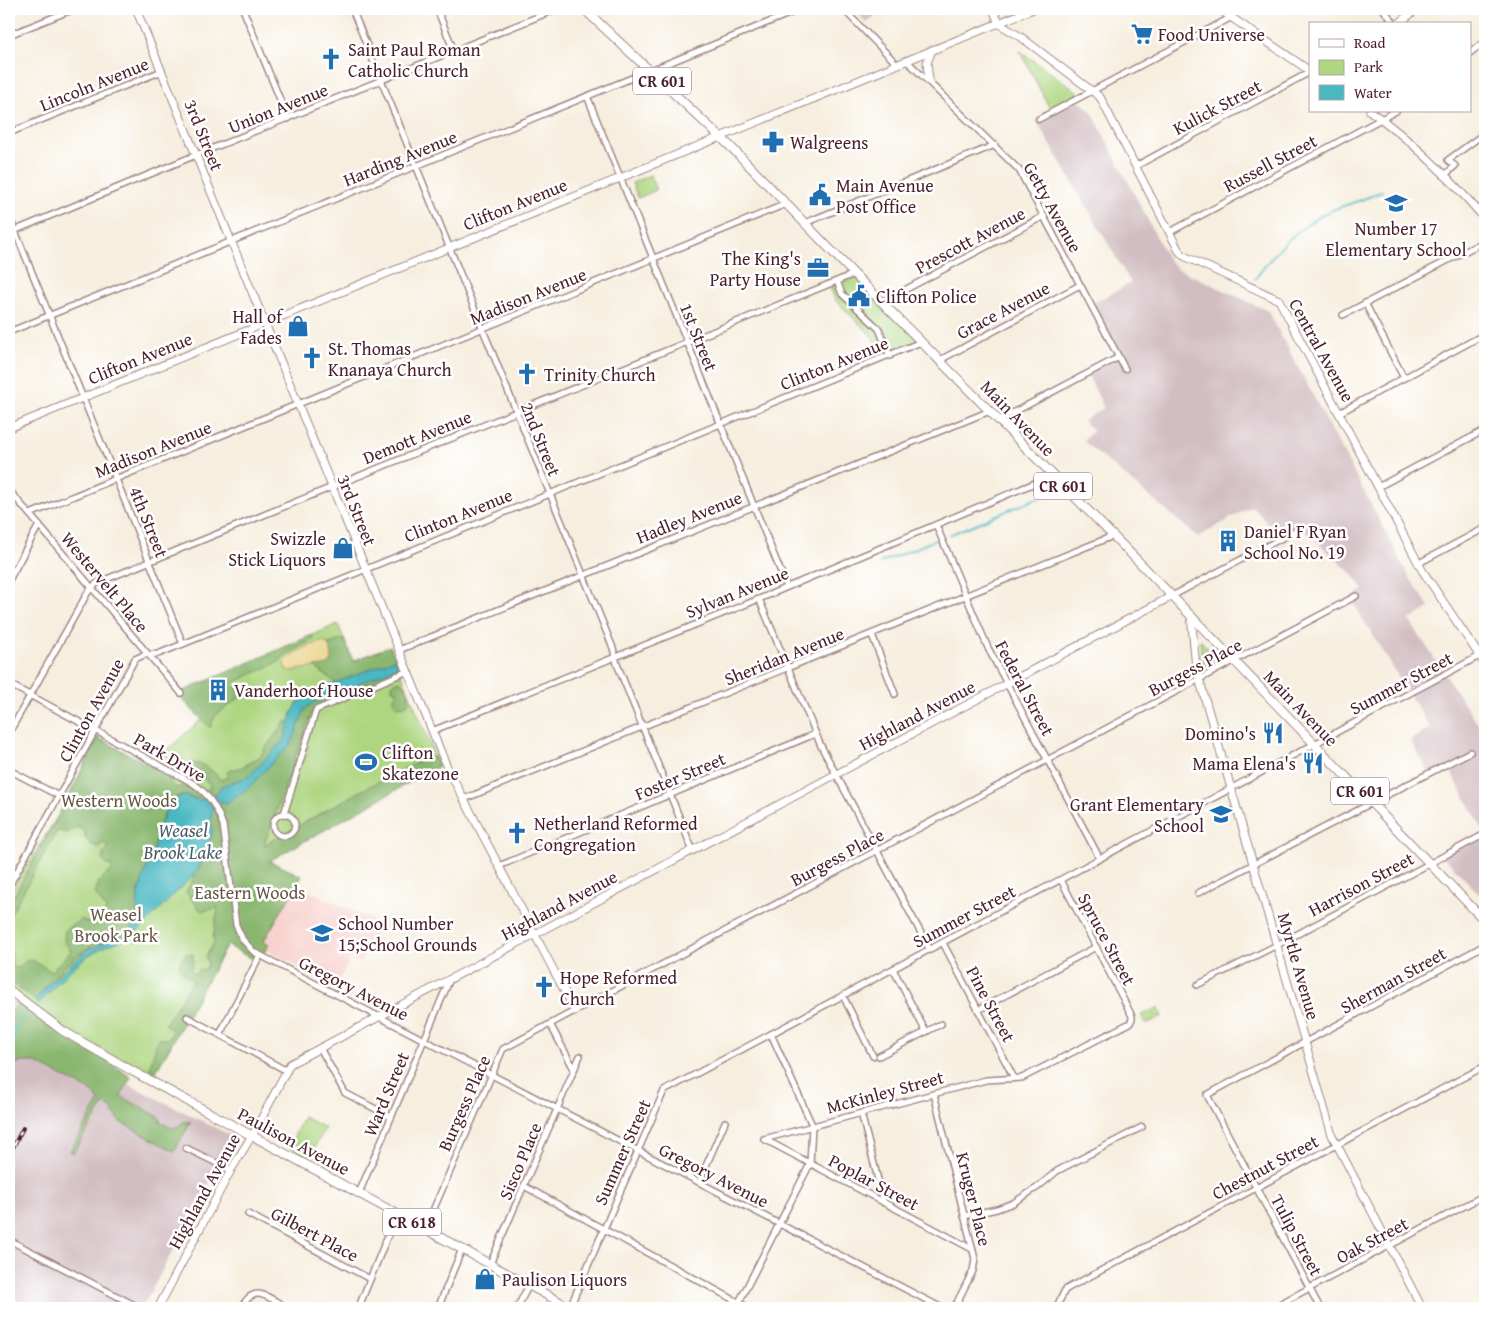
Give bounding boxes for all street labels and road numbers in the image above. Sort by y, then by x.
street label: Lincoln Avenue [35,50,153,118]
road number: CR 601 [633,68,691,94]
street label: Kulick Street [1168,72,1267,142]
street label: Union Avenue [224,76,332,140]
street label: 3rd Street [177,95,231,175]
street label: Harding Avenue [339,123,461,193]
street label: Russell Street [1218,127,1322,199]
street label: Getty Avenue [1017,157,1089,257]
street label: Clifton Avenue [459,171,571,237]
street label: Prescott Avenue [910,200,1030,280]
street label: Madison Avenue [466,260,590,332]
street label: Grace Avenue [952,274,1054,346]
street label: Central Avenue [1282,293,1362,407]
street label: 1st Street [673,299,725,376]
street label: Clifton Avenue [84,325,196,391]
street label: Clinton Avenue [776,329,892,397]
street label: Main Avenue [974,373,1062,463]
street label: 2nd Street [514,398,568,481]
street label: Demott Avenue [359,403,475,471]
street label: Madison Avenue [91,413,215,485]
street label: 3rd Street [330,470,384,550]
road number: CR 601 [1034,472,1092,500]
street label: Clinton Avenue [400,481,516,549]
street label: 4th Street [123,482,176,562]
street label: Hadley Avenue [632,484,746,550]
street label: Westervelt Place [55,526,155,638]
street label: Sylvan Avenue [681,559,793,625]
street label: Sheridan Avenue [720,620,848,692]
street label: Burgess Place [1143,631,1247,703]
street label: Federal Street [988,635,1062,741]
street label: Summer Street [1345,644,1458,722]
street label: Clinton Avenue [51,653,131,767]
street label: Main Avenue [1257,663,1345,753]
street label: Highland Avenue [854,673,980,757]
street label: Park Drive [129,726,211,788]
street label: Foster Street [630,745,730,807]
road number: CR 601 [1331,778,1389,804]
street label: Burgess Place [785,821,889,893]
street label: Harrison Street [1303,844,1419,923]
street label: Highland Avenue [496,863,622,947]
street label: Summer Street [908,877,1021,955]
street label: Spruce Street [1071,888,1143,991]
street label: Myrtle Avenue [1271,909,1327,1023]
street label: Sherman Street [1335,939,1452,1020]
street label: Gregory Avenue [294,949,414,1027]
street label: Pine Street [960,961,1023,1047]
street label: Ward Street [356,1047,416,1140]
street label: Burgess Place [431,1051,497,1155]
street label: McKinley Street [823,1063,947,1121]
street label: Summer Street [587,1094,658,1209]
street label: Paulison Avenue [233,1100,355,1182]
street label: Sisco Place [492,1118,548,1204]
street label: Chestnut Street [1207,1127,1324,1207]
street label: Highland Avenue [161,1128,247,1254]
street label: Gregory Avenue [654,1136,774,1214]
street label: Poplar Street [824,1147,925,1217]
street label: Kruger Place [949,1149,999,1249]
street label: Tulip Street [1264,1189,1330,1281]
street label: Gilbert Place [266,1200,364,1268]
road number: CR 618 [383,1208,441,1236]
street label: Oak Street [1331,1209,1413,1270]

